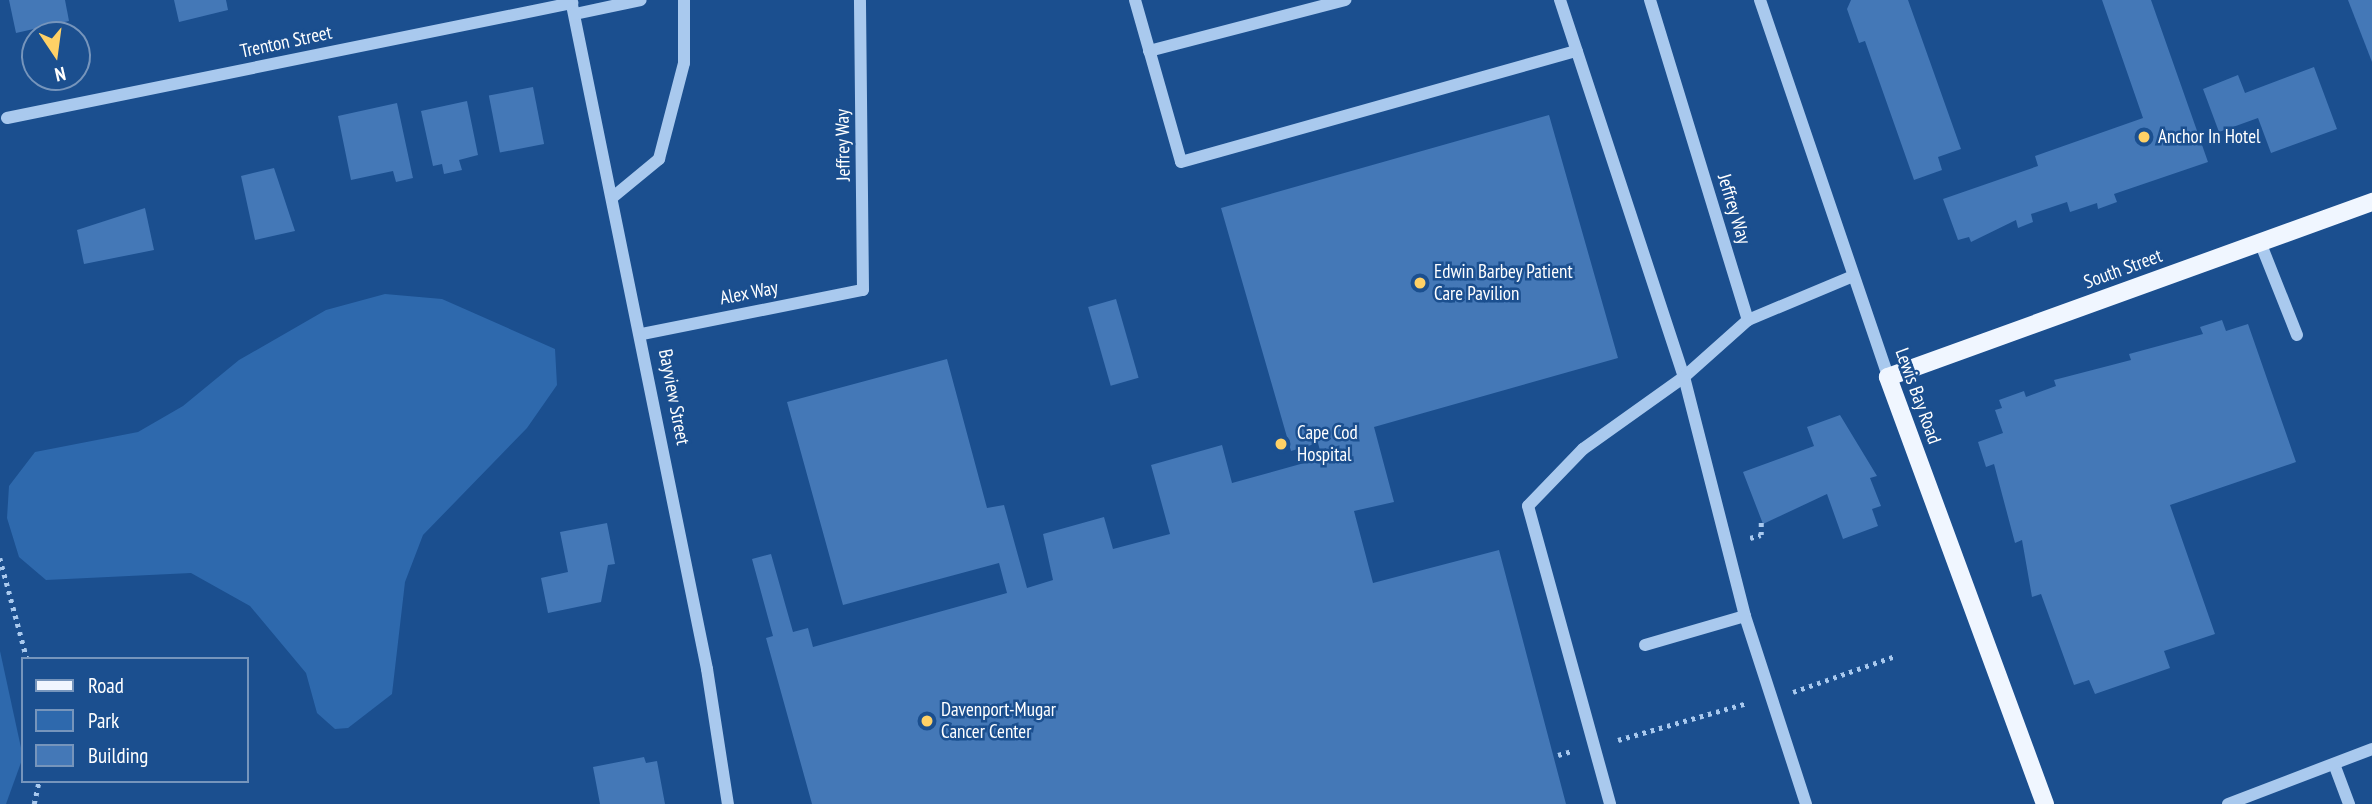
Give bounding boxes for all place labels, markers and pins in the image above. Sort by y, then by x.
place label: Anchor In Hotel [2158,126,2260,148]
marker: Anchor In Hotel [2136,129,2152,145]
place label: Edwin Barbey Patient Care Pavilion [1434,261,1573,305]
marker: Edwin Barbey Patient Care Pavilion [1412,275,1428,291]
place label: Cape Cod Hospital [1297,422,1358,466]
marker: Cape Cod Hospital [1271,434,1291,454]
place label: Davenport-Mugar Cancer Center [941,699,1056,743]
marker: Davenport-Mugar Cancer Center [919,713,935,729]

